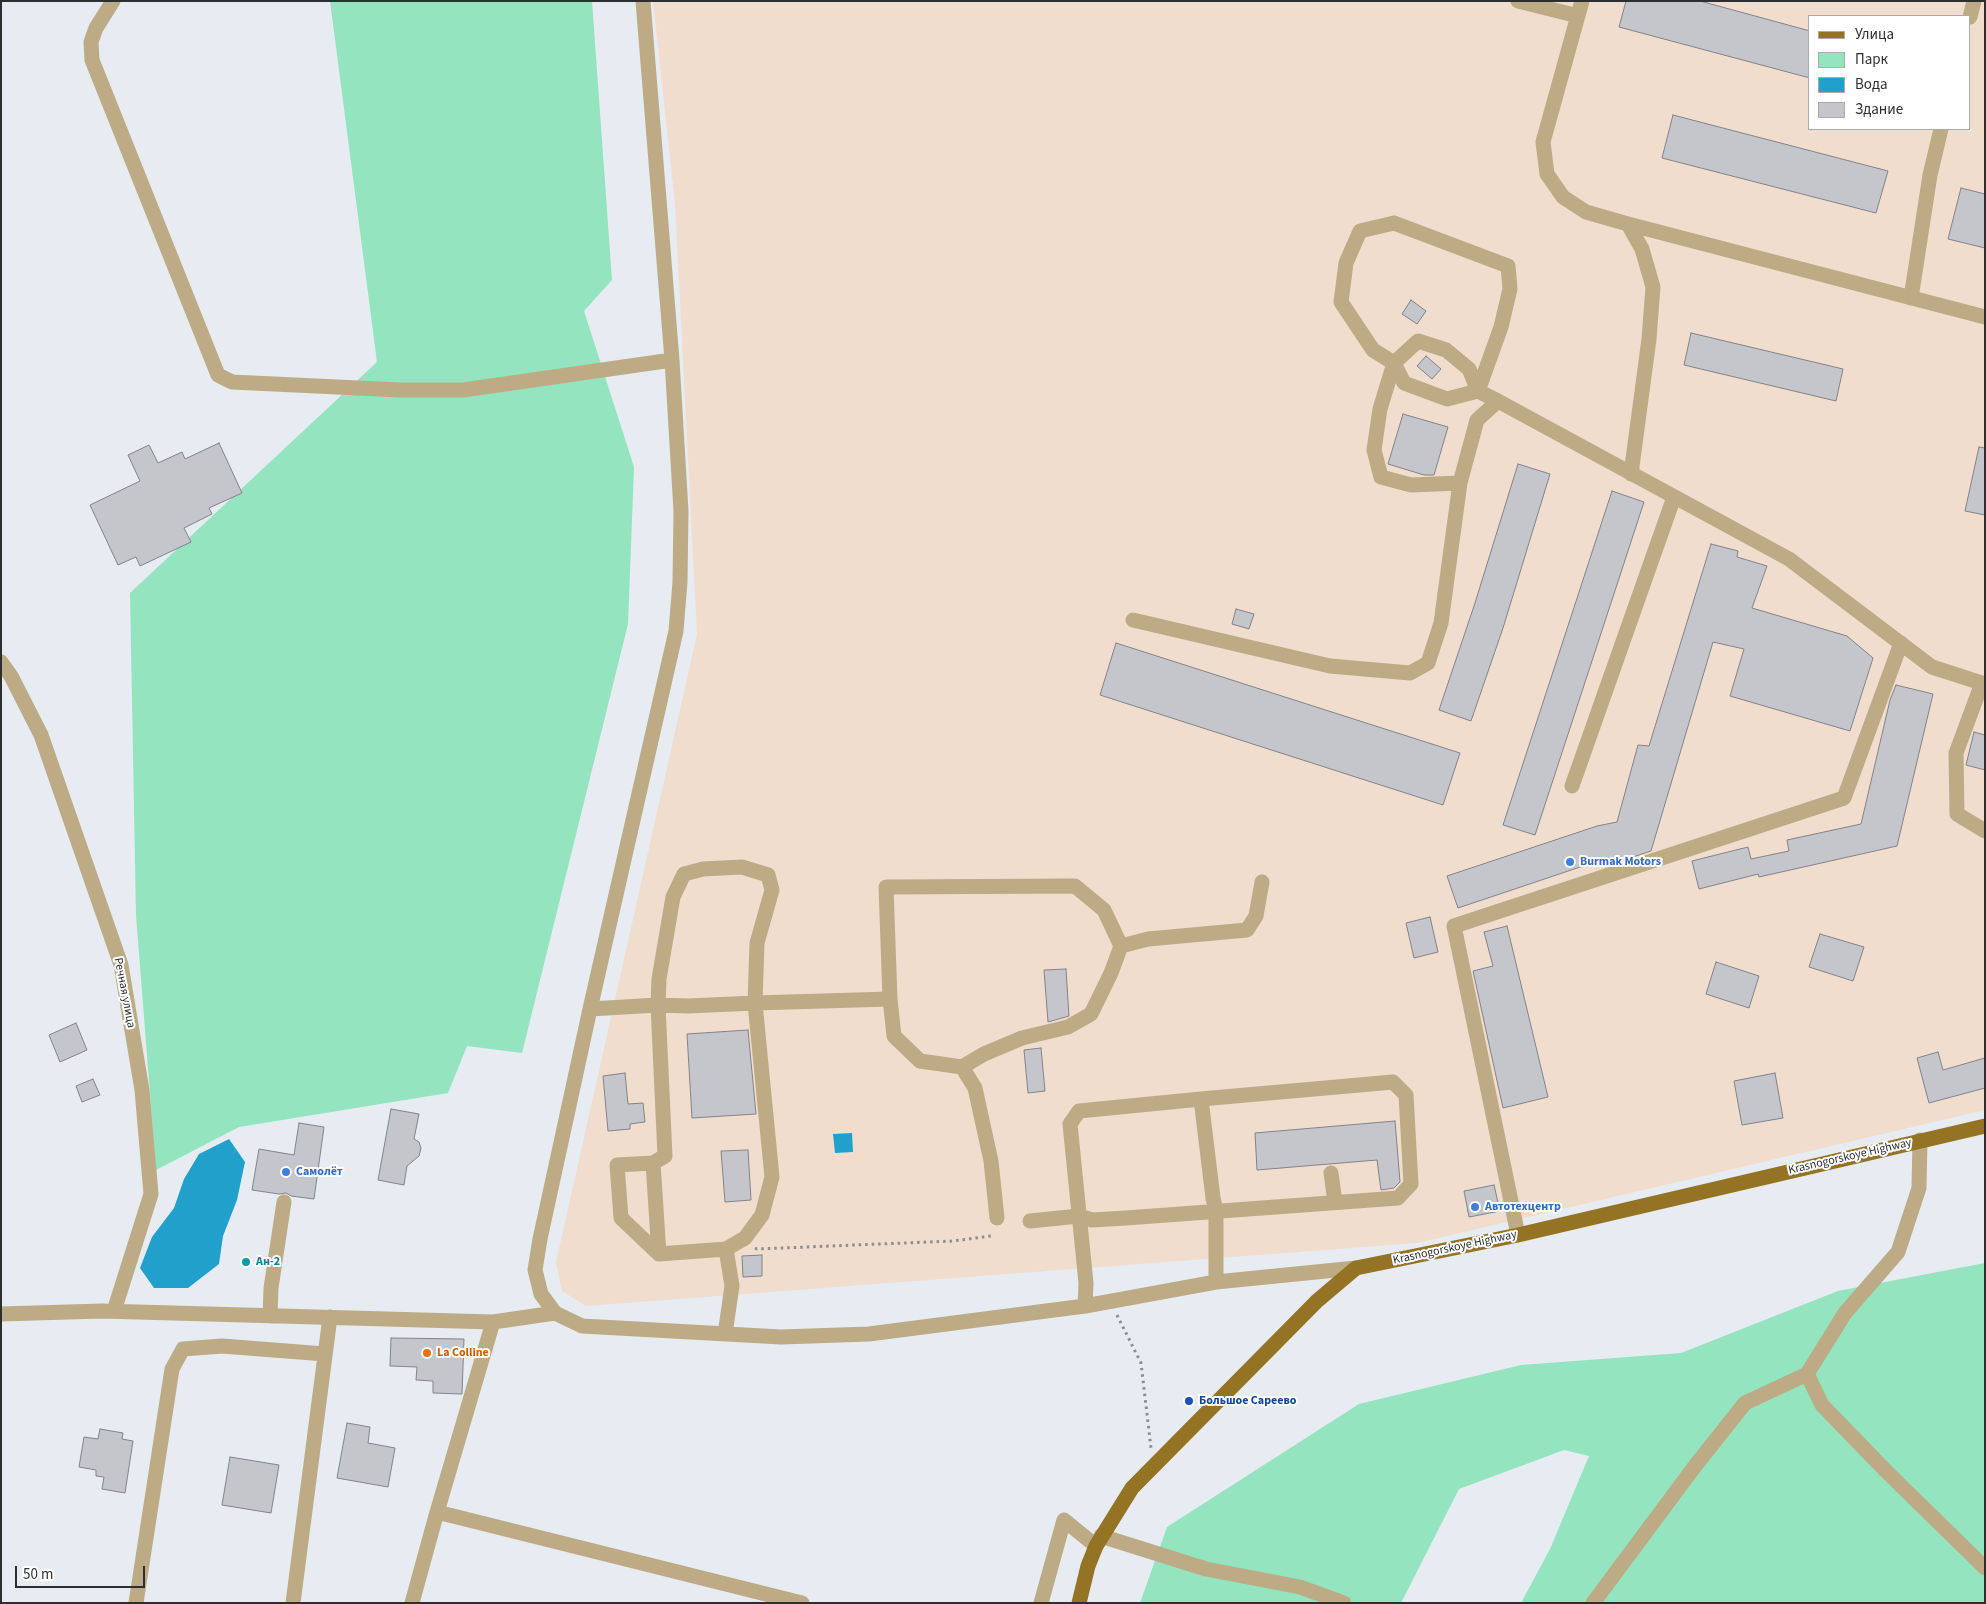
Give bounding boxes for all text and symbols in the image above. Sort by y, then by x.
legend [1808,15,1971,130]
text: Улица [1855,24,1894,45]
text: Парк [1855,49,1888,70]
text: Вода [1855,74,1888,95]
text: Здание [1855,99,1903,120]
place label: Burmak Motors [1580,855,1661,869]
marker: Burmak Motors [1564,856,1576,868]
street label: Речная улица [110,957,138,1029]
street label: Krasnogorskoye Highway [1787,1136,1913,1178]
place label: Самолёт [296,1165,343,1179]
marker: Самолёт [280,1166,292,1178]
place label: Автотехцентр [1485,1200,1561,1214]
marker: Автотехцентр [1469,1201,1481,1213]
street label: Krasnogorskoye Highway [1392,1228,1518,1268]
place label: Ан-2 [256,1255,280,1269]
marker: Ан-2 [240,1256,252,1268]
place label: La Colline [437,1346,489,1360]
marker: La Colline [421,1347,433,1359]
place label: Большое Сареево [1199,1394,1296,1408]
marker: Большое Сареево [1183,1395,1195,1407]
scale bar [18,1556,148,1588]
text: 50 m [23,1564,53,1585]

